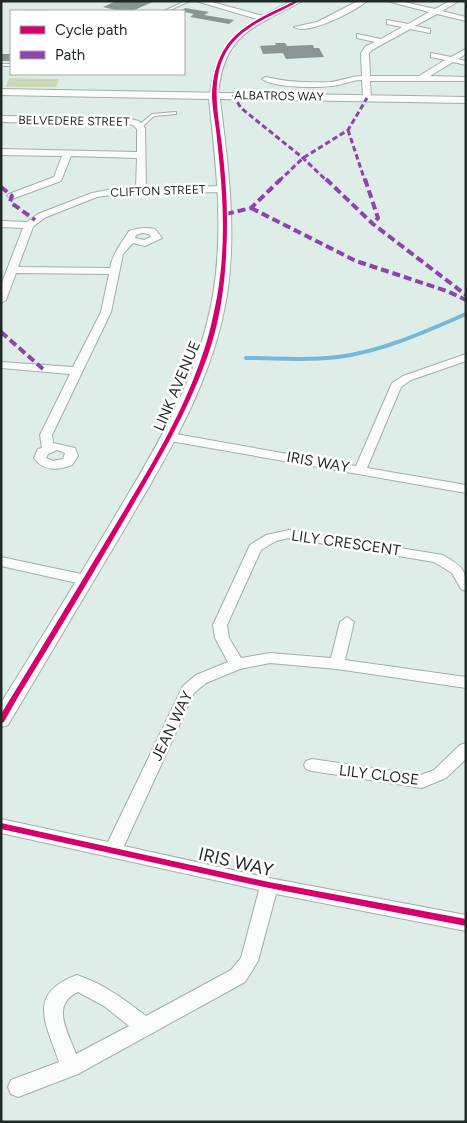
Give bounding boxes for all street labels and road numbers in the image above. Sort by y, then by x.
street label: ALBATROS WAY [234,88,325,104]
street label: BELVEDERE STREET [18,113,130,129]
street label: CLIFTON STREET [110,182,206,200]
street label: LINK AVENUE [150,338,204,434]
street label: IRIS WAY [285,448,351,476]
street label: LILY CRESCENT [290,526,402,560]
street label: JEAN WAY [147,688,197,764]
street label: LILY CLOSE [338,761,420,789]
street label: IRIS WAY [196,843,276,881]

